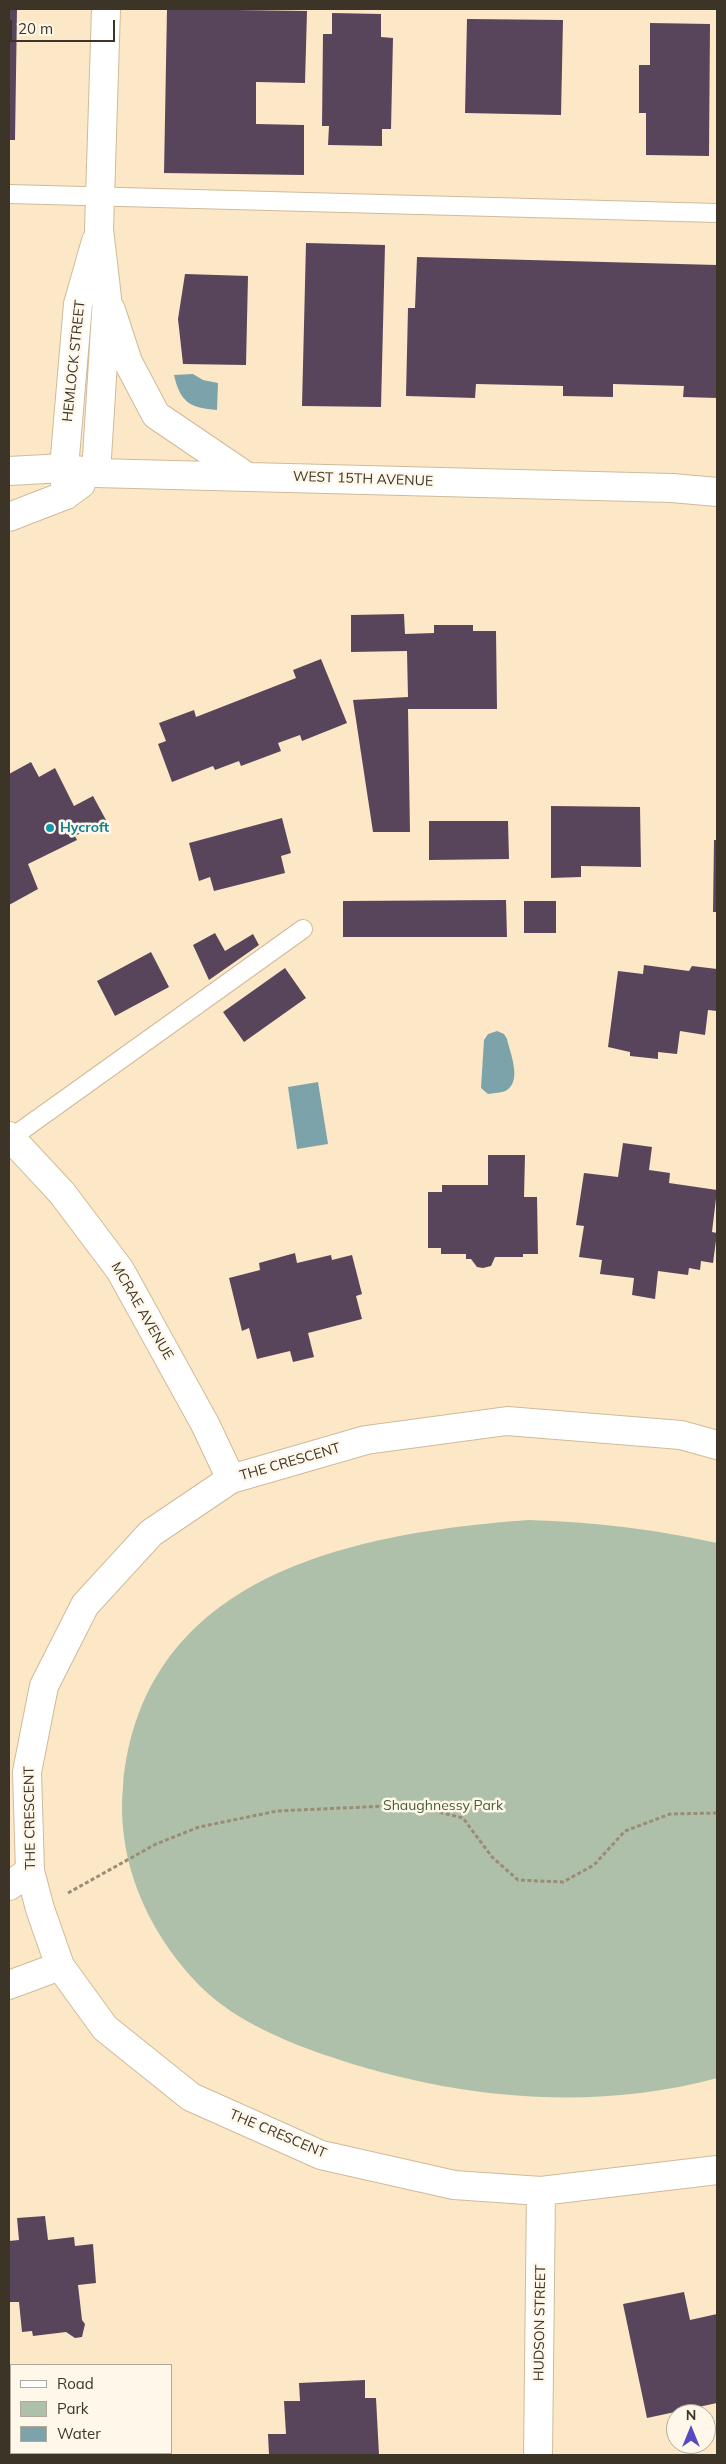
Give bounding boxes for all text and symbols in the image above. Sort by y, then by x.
scale bar [12,10,118,42]
text: 20 m [18,19,53,38]
street label: HEMLOCK STREET [59,299,89,423]
street label: WEST 15TH AVENUE [293,468,433,490]
place label: Hycroft [60,820,109,836]
marker: Hycroft [44,822,56,834]
street label: MCRAE AVENUE [107,1259,177,1363]
street label: THE CRESCENT [238,1440,342,1484]
street label: THE CRESCENT [21,1766,39,1870]
park label: Shaughnessy Park [383,1798,503,1814]
street label: THE CRESCENT [227,2106,329,2162]
street label: HUDSON STREET [531,2265,549,2381]
legend [10,2364,172,2454]
text: Road [57,2374,94,2393]
text: Park [57,2399,89,2418]
north arrow [666,2404,716,2454]
text: N [686,2406,696,2424]
text: Water [57,2424,101,2443]

